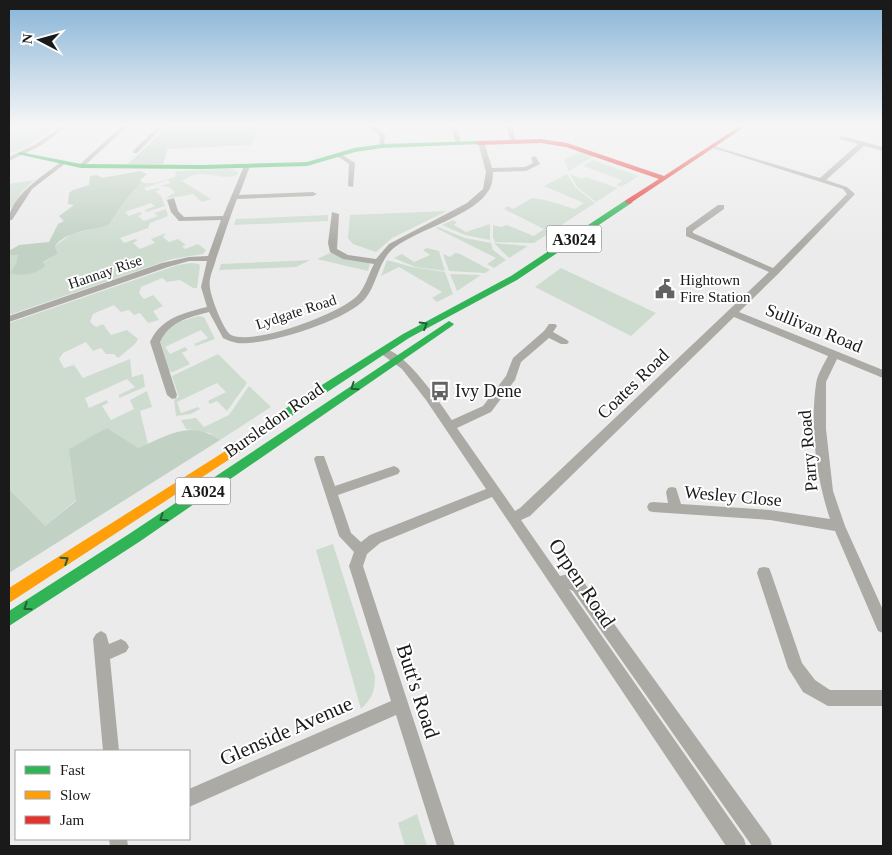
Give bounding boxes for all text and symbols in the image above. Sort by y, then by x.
north arrow [15,15,65,65]
text: N [20,33,36,45]
road number: A3024 [546,225,602,252]
street label: Hannay Rise [66,252,144,292]
place label: Hightown Fire Station [680,272,751,305]
public building icon: Hightown Fire Station [654,278,676,300]
street label: Lydgate Road [254,291,339,333]
street label: Sullivan Road [763,300,865,356]
one-way arrow [419,322,428,332]
street label: Coates Road [593,345,673,423]
street label: Bursledon Road [221,378,327,462]
bus stop icon: Ivy Dene [429,380,451,402]
one-way arrow [350,381,360,390]
place label: Ivy Dene [455,381,521,401]
street label: Parry Road [794,410,822,492]
road number: A3024 [176,478,230,504]
street label: Wesley Close [683,482,783,510]
one-way arrow [159,512,168,521]
street label: Orpen Road [544,534,621,632]
one-way arrow [59,557,68,566]
one-way arrow [23,601,32,611]
street label: Butt's Road [391,641,445,742]
street label: Glenside Avenue [216,691,356,771]
legend [15,750,190,840]
text: Fast [60,762,86,778]
text: Slow [60,787,91,803]
text: Jam [60,812,84,828]

